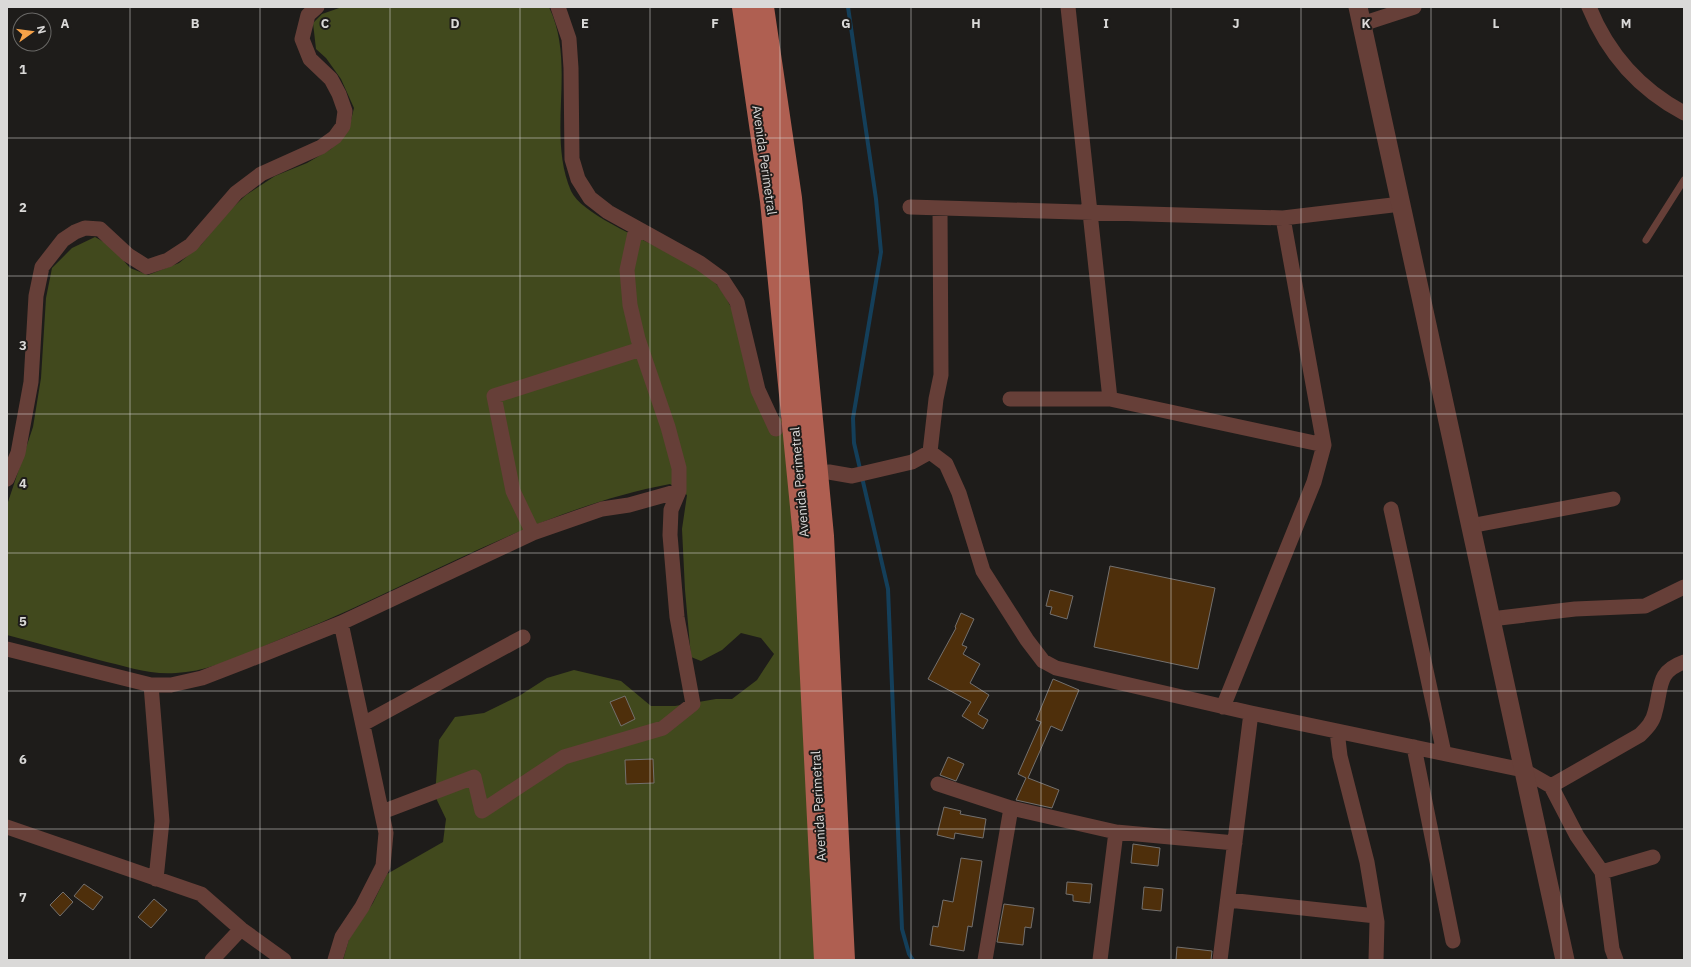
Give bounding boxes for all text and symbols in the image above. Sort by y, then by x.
north arrow [12,12,52,52]
text: A [61,15,70,32]
text: B [191,15,200,32]
text: C [321,15,330,32]
text: D [450,15,460,32]
text: E [581,15,589,32]
text: F [711,15,719,32]
text: G [841,15,851,32]
text: H [971,15,981,32]
text: I [1103,15,1109,32]
text: J [1232,15,1240,32]
text: K [1361,15,1371,32]
text: L [1493,15,1500,32]
text: M [1621,15,1631,32]
text: N [34,24,49,35]
text: 1 [19,61,27,78]
street label: Avenida Perimetral [748,104,781,217]
text: 2 [19,199,27,216]
text: 3 [19,337,27,354]
street label: Avenida Perimetral [786,426,813,538]
text: 4 [19,475,27,492]
text: 5 [19,613,27,630]
street label: Avenida Perimetral [807,750,830,862]
text: 6 [19,751,27,768]
text: 7 [19,889,27,906]

